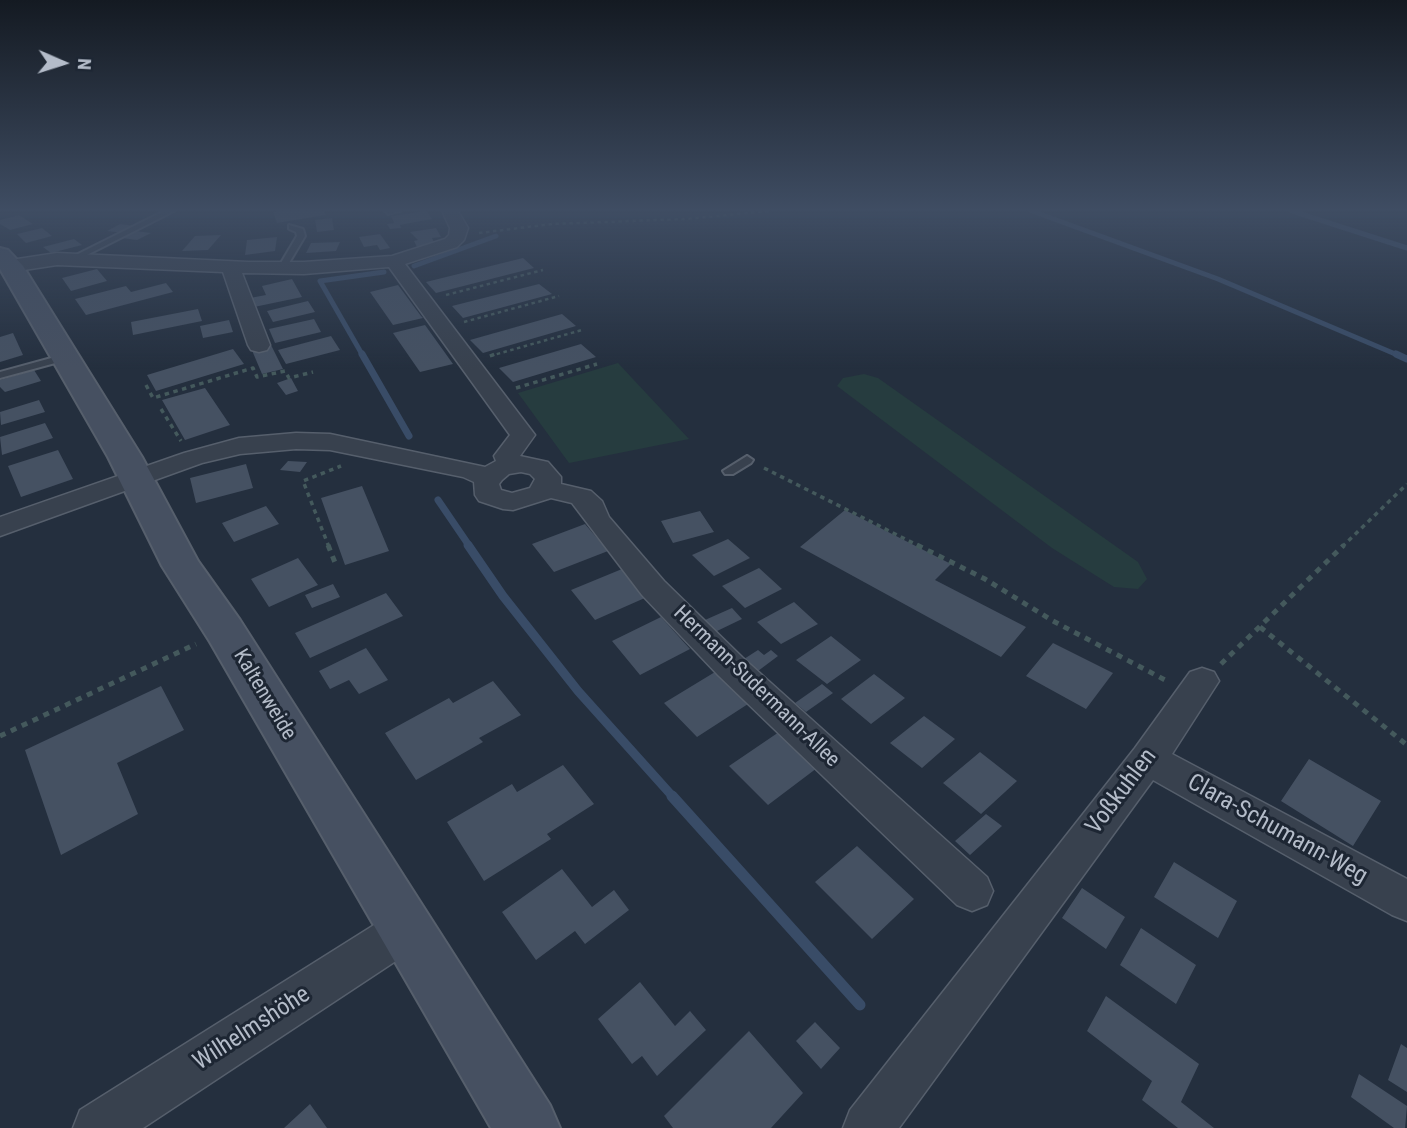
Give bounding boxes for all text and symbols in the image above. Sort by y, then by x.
north arrow [28,28,98,98]
text: N [73,58,96,71]
street label: Hermann-Sudermann-Allee [668,601,844,773]
street label: Kaltenweide [227,645,301,745]
street label: Voßkuhlen [1080,743,1164,841]
street label: Clara-Schumann-Weg [1182,769,1372,891]
street label: Wilhelmshöhe [188,981,316,1077]

